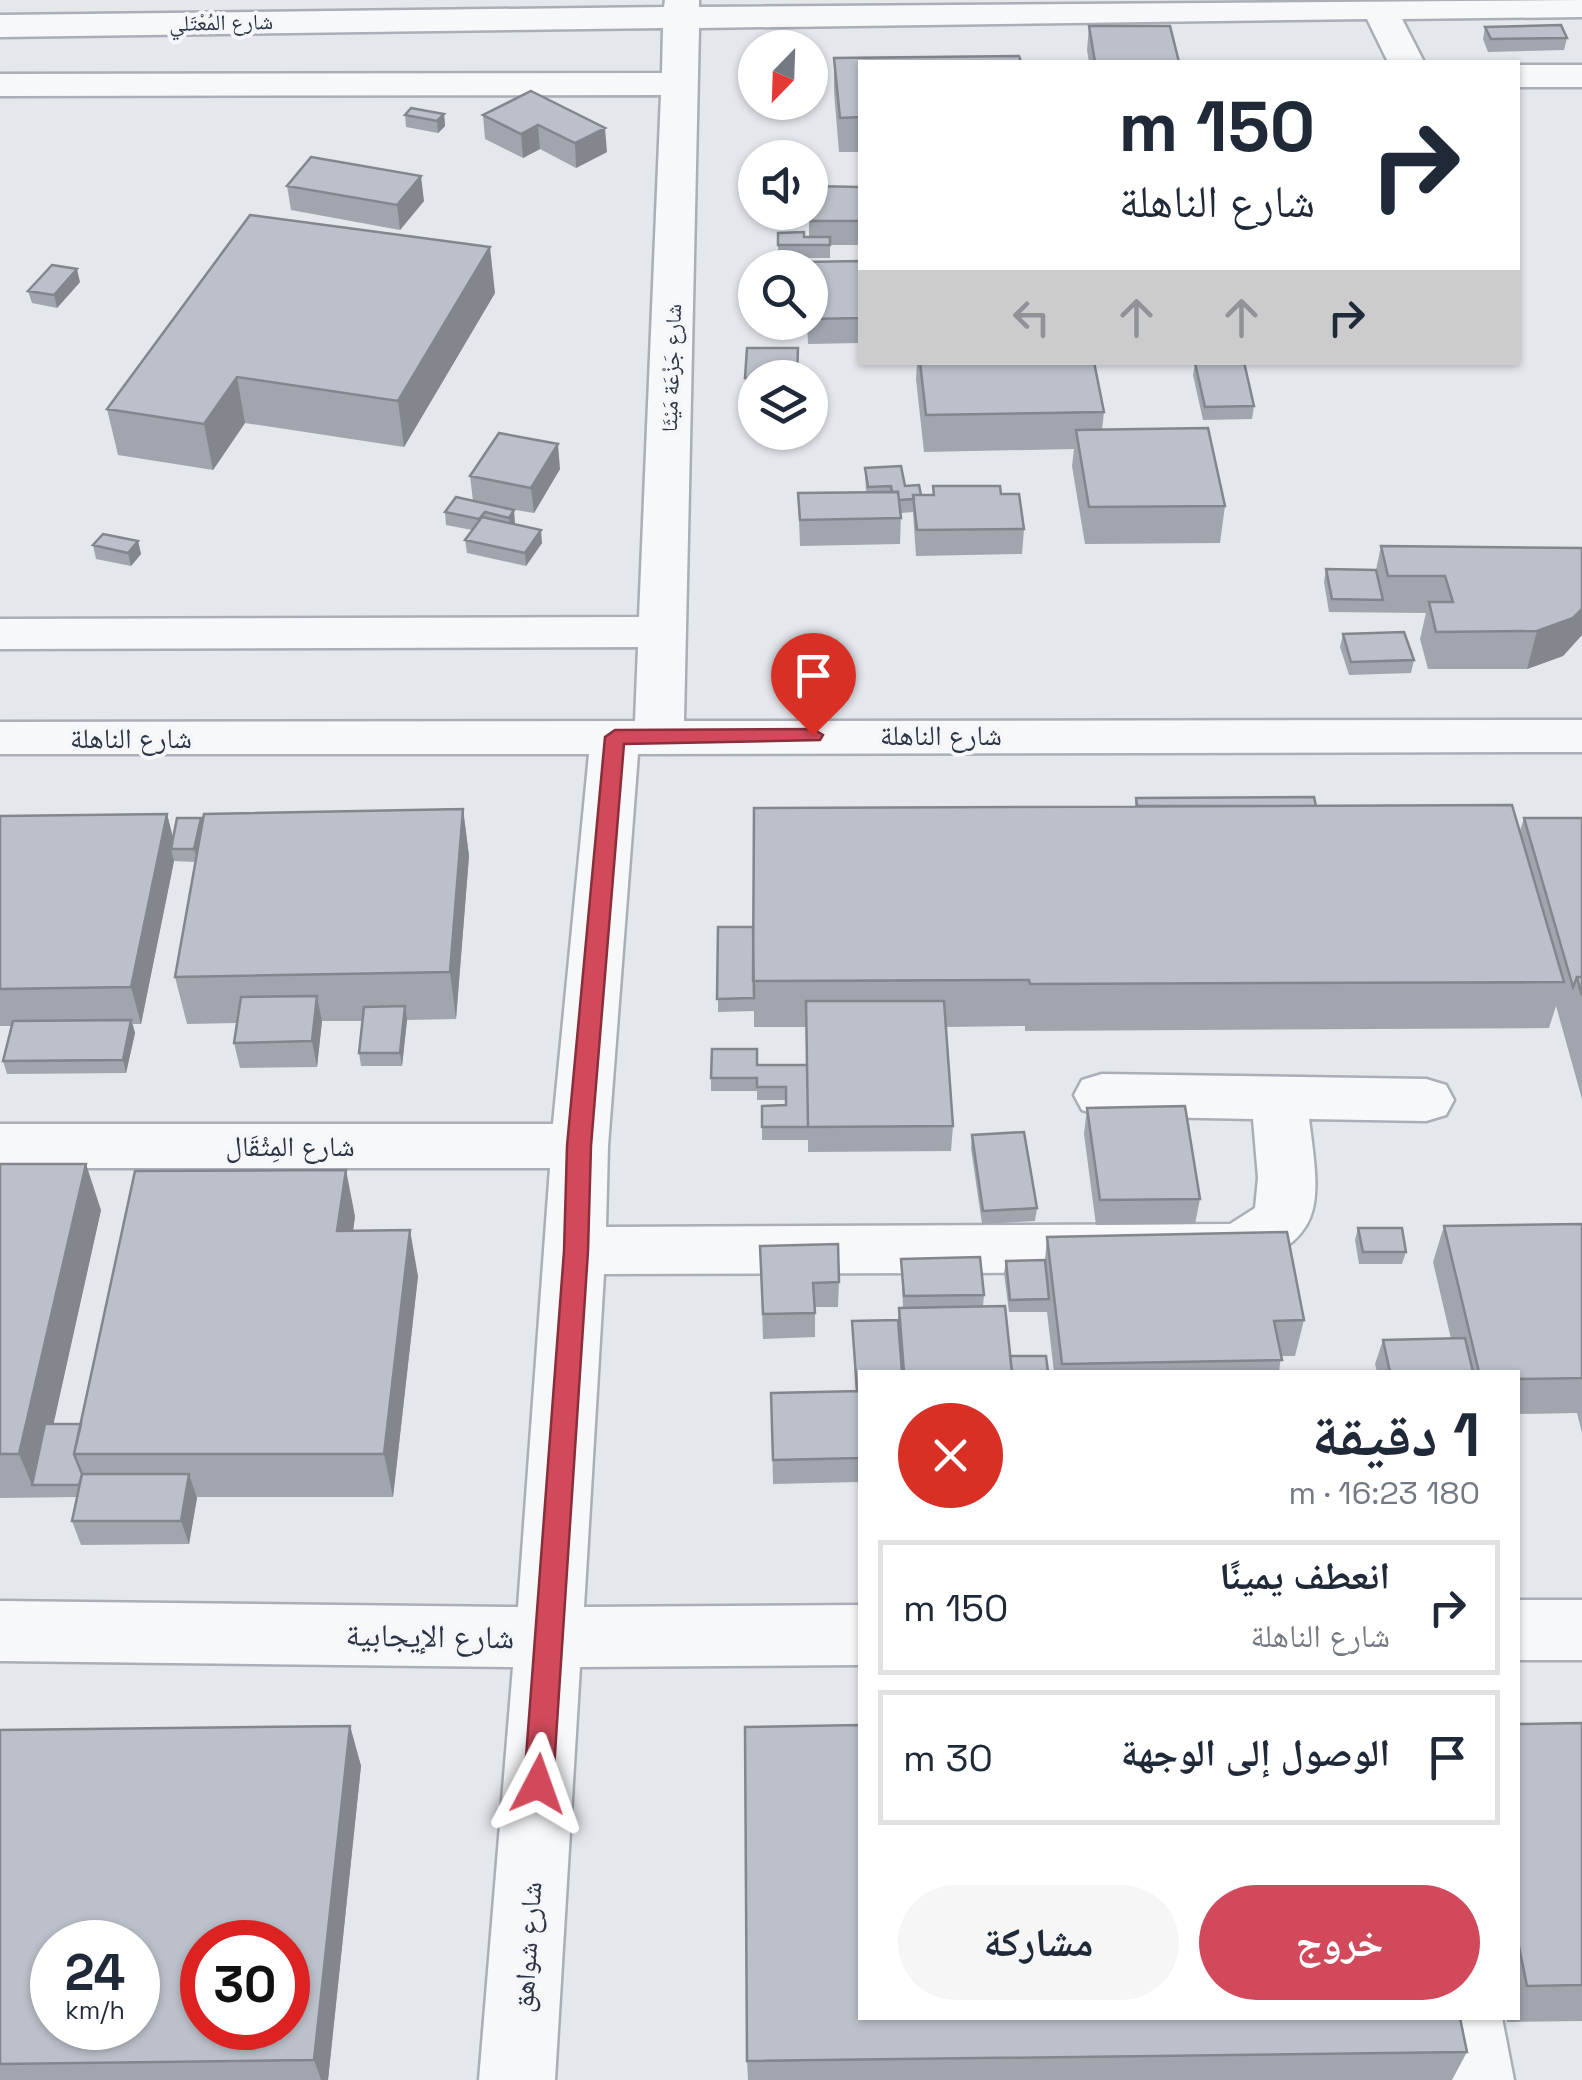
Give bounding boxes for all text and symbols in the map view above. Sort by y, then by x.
street label: شارع المُعْتَلي [169,7,273,40]
north arrow [738,30,828,120]
map controls [738,30,828,450]
text: 150 m [1118,82,1315,171]
icon: right [1350,100,1480,230]
button: sound [738,140,828,230]
text: شارع الناهلة [1119,173,1315,230]
button: search [738,250,828,340]
icon: left [1004,290,1059,345]
icon: ahead [1109,290,1164,345]
icon: ahead [1214,290,1269,345]
icon: right [1319,290,1374,345]
street label: شارع جَزْعَة مَيْثَا [655,303,687,433]
button: layers [738,360,828,450]
pin [771,633,856,736]
icon: arrive [786,648,841,703]
street label: شارع الناهلة [880,717,1002,753]
street label: شارع الناهلة [70,720,192,756]
street label: شارع المِثْقَال [225,1128,355,1164]
text: 1 دقيقة [1312,1397,1480,1474]
button: close [898,1403,1003,1508]
text: 180 m · 16:23 [1288,1473,1480,1513]
text: انعطف يمينًا [1219,1552,1390,1600]
icon: right [1420,1580,1475,1635]
text: 150 m [903,1584,1008,1632]
street label: شارع الإيجابية [345,1615,515,1657]
text: شارع الناهلة [1251,1616,1390,1656]
text: الوصول إلى الوجهة [1121,1729,1390,1777]
icon: arrive [1420,1730,1475,1785]
position arrow [486,1732,590,1836]
text: 30 m [903,1734,993,1782]
street label: شارع شواهق [504,1880,550,2014]
button: مشاركة [898,1885,1179,2000]
button: خروج [1199,1885,1480,2000]
speed limit sign: 30 [180,1920,310,2050]
text: 24 [65,1941,125,2005]
text: km/h [65,1994,125,2026]

